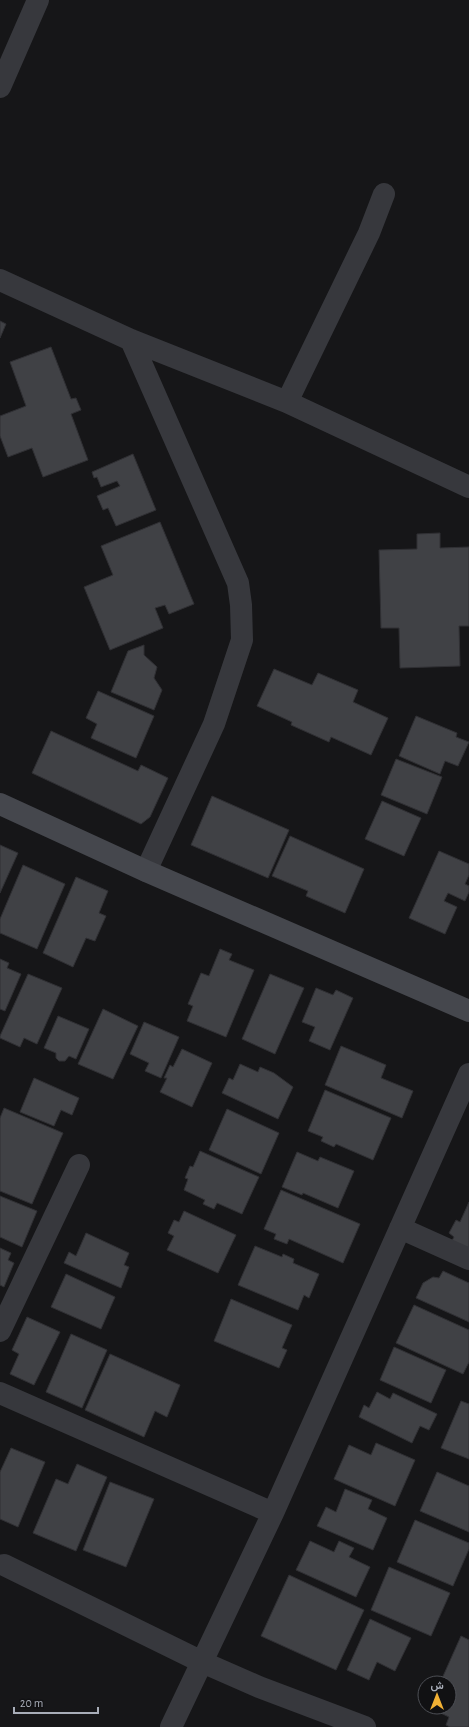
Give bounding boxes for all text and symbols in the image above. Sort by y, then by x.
north arrow [417,1675,457,1715]
text: ش [430,1680,444,1692]
scale bar [14,1689,98,1715]
text: 20 m [20,1697,43,1709]

